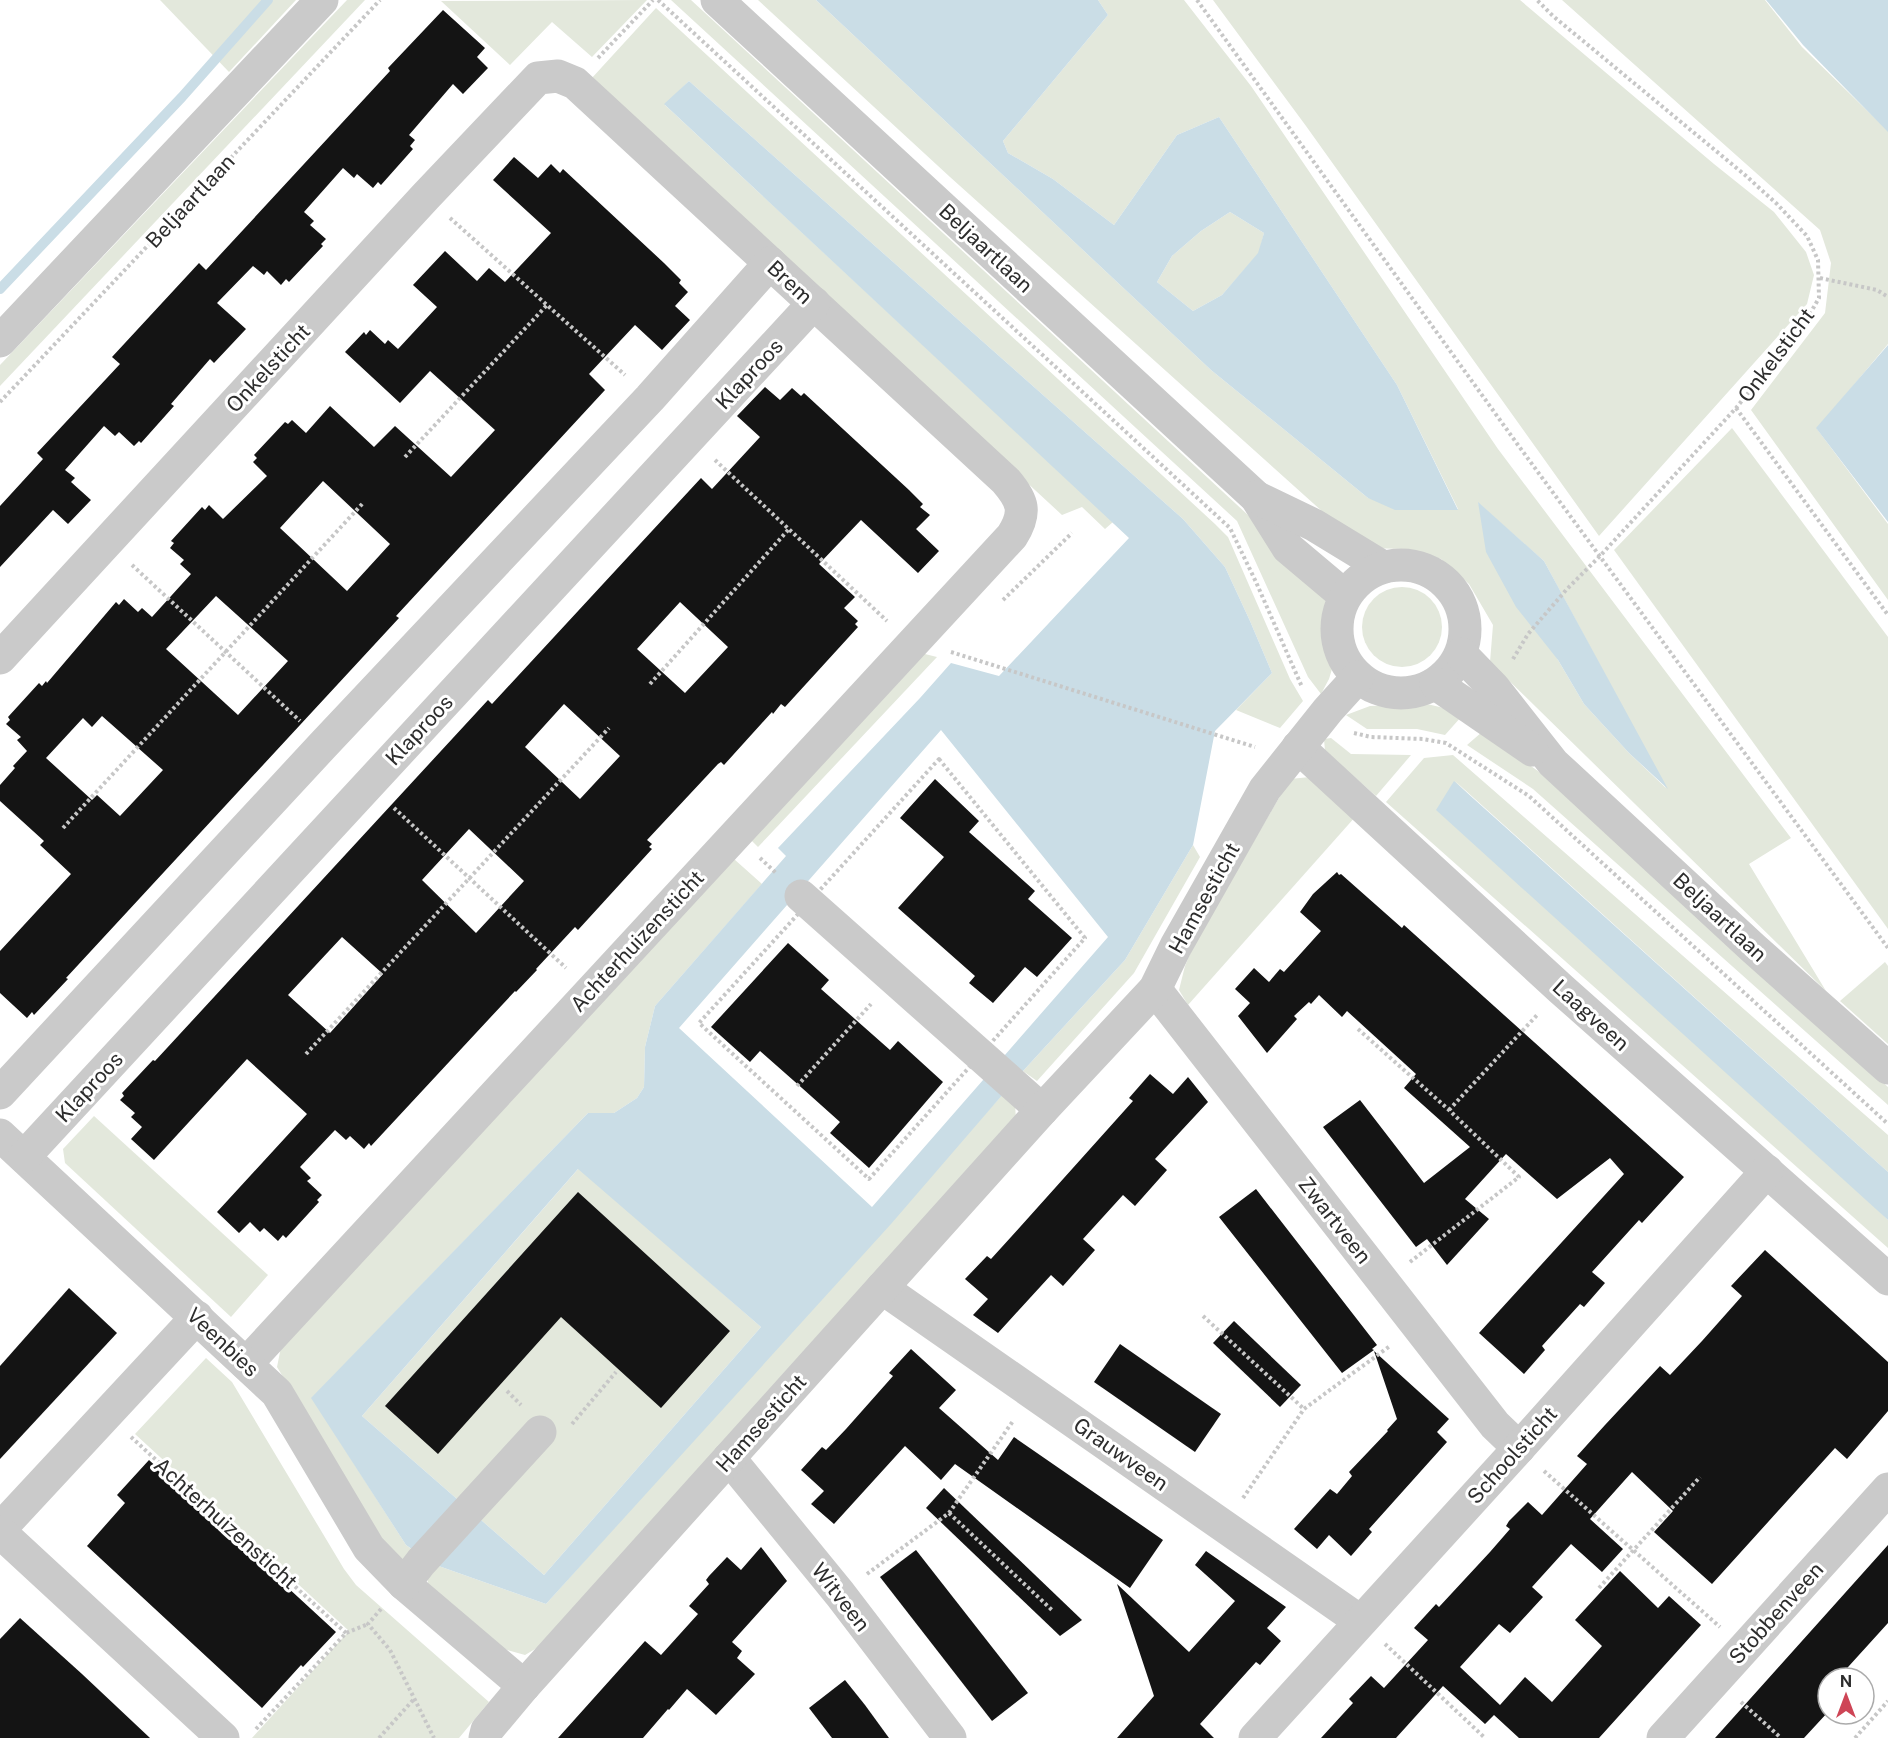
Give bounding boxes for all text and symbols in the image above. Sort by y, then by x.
street label: Beljaartlaan [140,149,240,253]
street label: Beljaartlaan [934,198,1038,298]
street label: Brem [762,255,818,309]
street label: Onkelsticht [1732,303,1820,407]
street label: Onkelsticht [221,319,315,417]
street label: Klaproos [710,334,788,414]
street label: Klaproos [380,690,458,770]
street label: Hamsesticht [1163,838,1245,958]
street label: Achterhuizensticht [565,865,709,1017]
street label: Beljaartlaan [1668,867,1772,967]
street label: Laagveen [1548,974,1634,1056]
street label: Klaproos [50,1047,128,1127]
street label: Zwartveen [1293,1172,1377,1268]
street label: Veenbies [182,1302,264,1382]
street label: Hamsesticht [711,1369,811,1477]
street label: Schoolsticht [1462,1401,1562,1509]
street label: Grauwveen [1069,1412,1173,1496]
street label: Achterhuizensticht [149,1452,303,1594]
street label: Stobbenveen [1724,1557,1828,1669]
street label: Witveen [807,1558,875,1636]
north arrow [1816,1666,1876,1726]
text: N [1840,1672,1852,1691]

